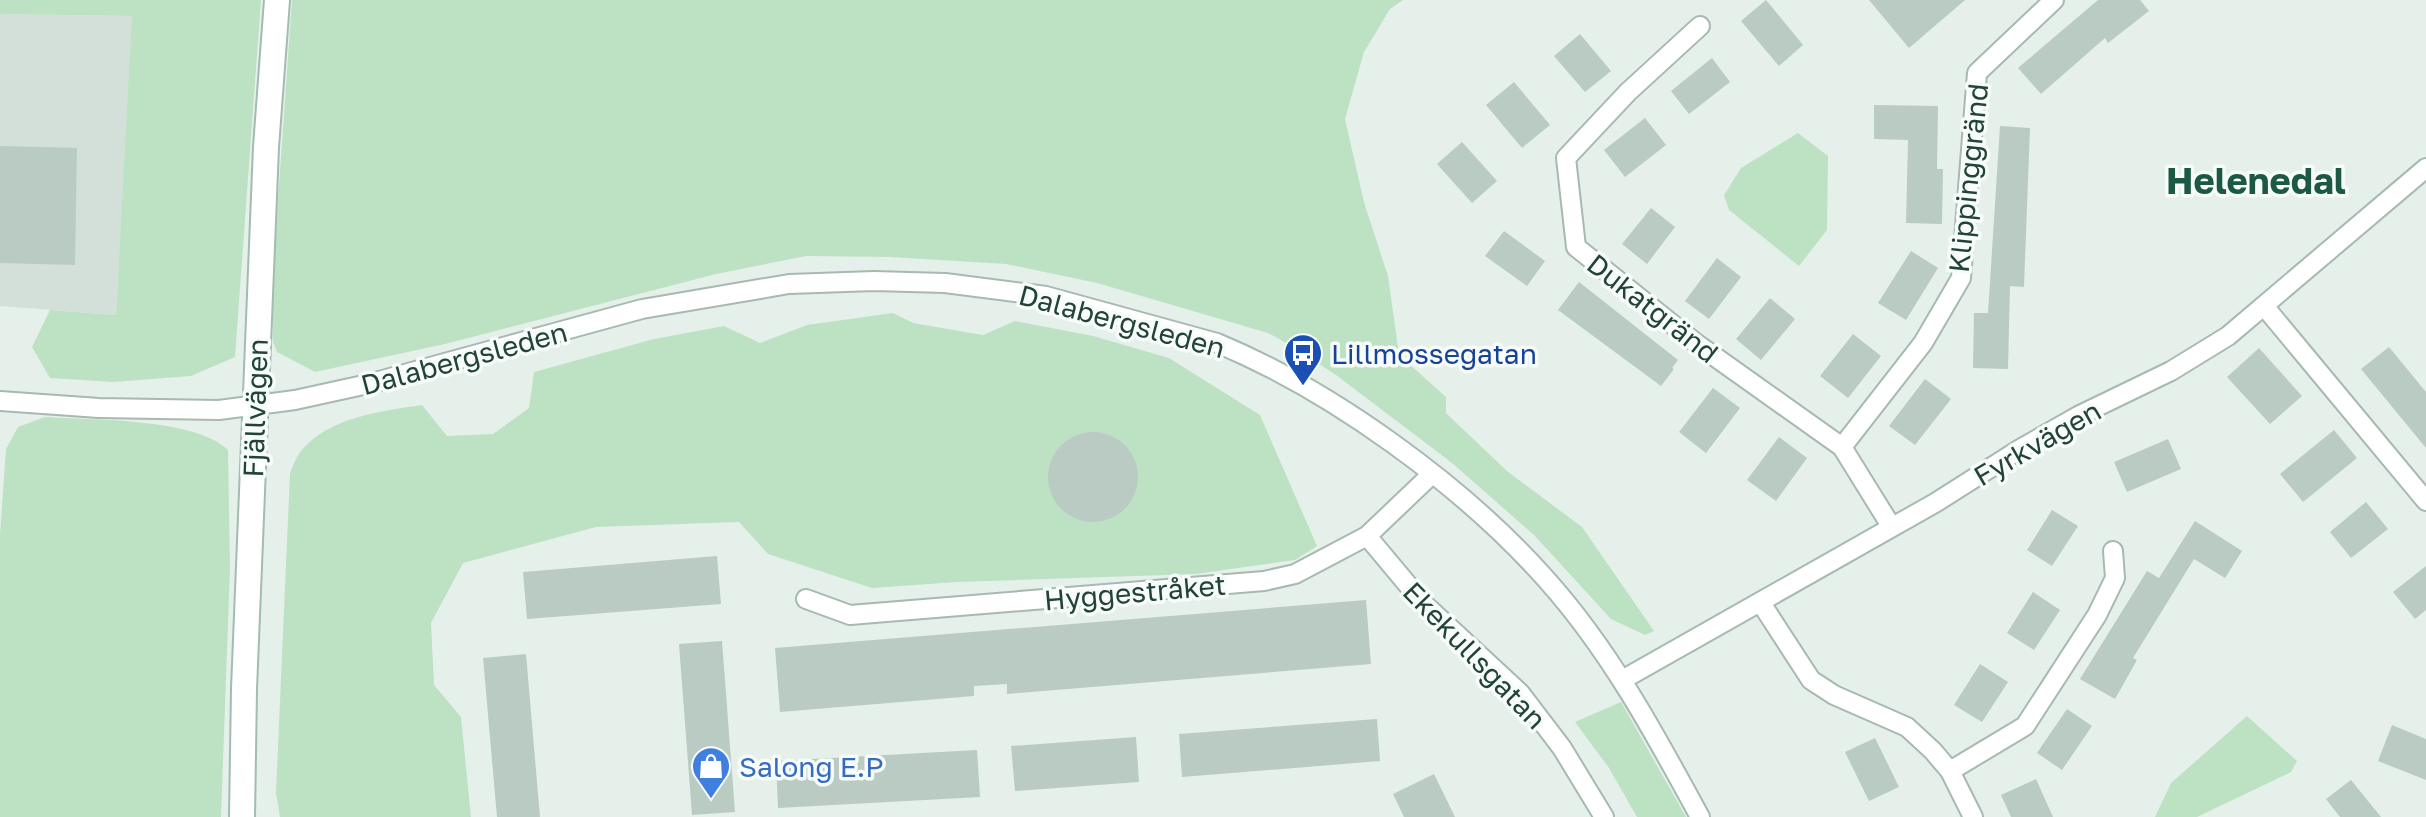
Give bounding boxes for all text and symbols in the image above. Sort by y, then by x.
street label: Klippinggränd [1942,82,1994,274]
district label: Helenedal [2166,159,2346,202]
street label: Dukatgränd [1581,247,1725,369]
street label: Dalabergsleden [1015,278,1229,364]
street label: Dalabergsleden [357,315,571,401]
bus stop icon: Lillmossegatan [1282,332,1324,387]
place label: Lillmossegatan [1331,337,1537,370]
street label: Fjällvägen [236,338,274,478]
street label: Fyrkvägen [1968,393,2106,493]
street label: Hyggestråket [1043,568,1227,616]
street label: Ekekullsgatan [1397,575,1553,735]
shop icon: Salong E.P [690,745,732,800]
place label: Salong E.P [739,750,883,783]

